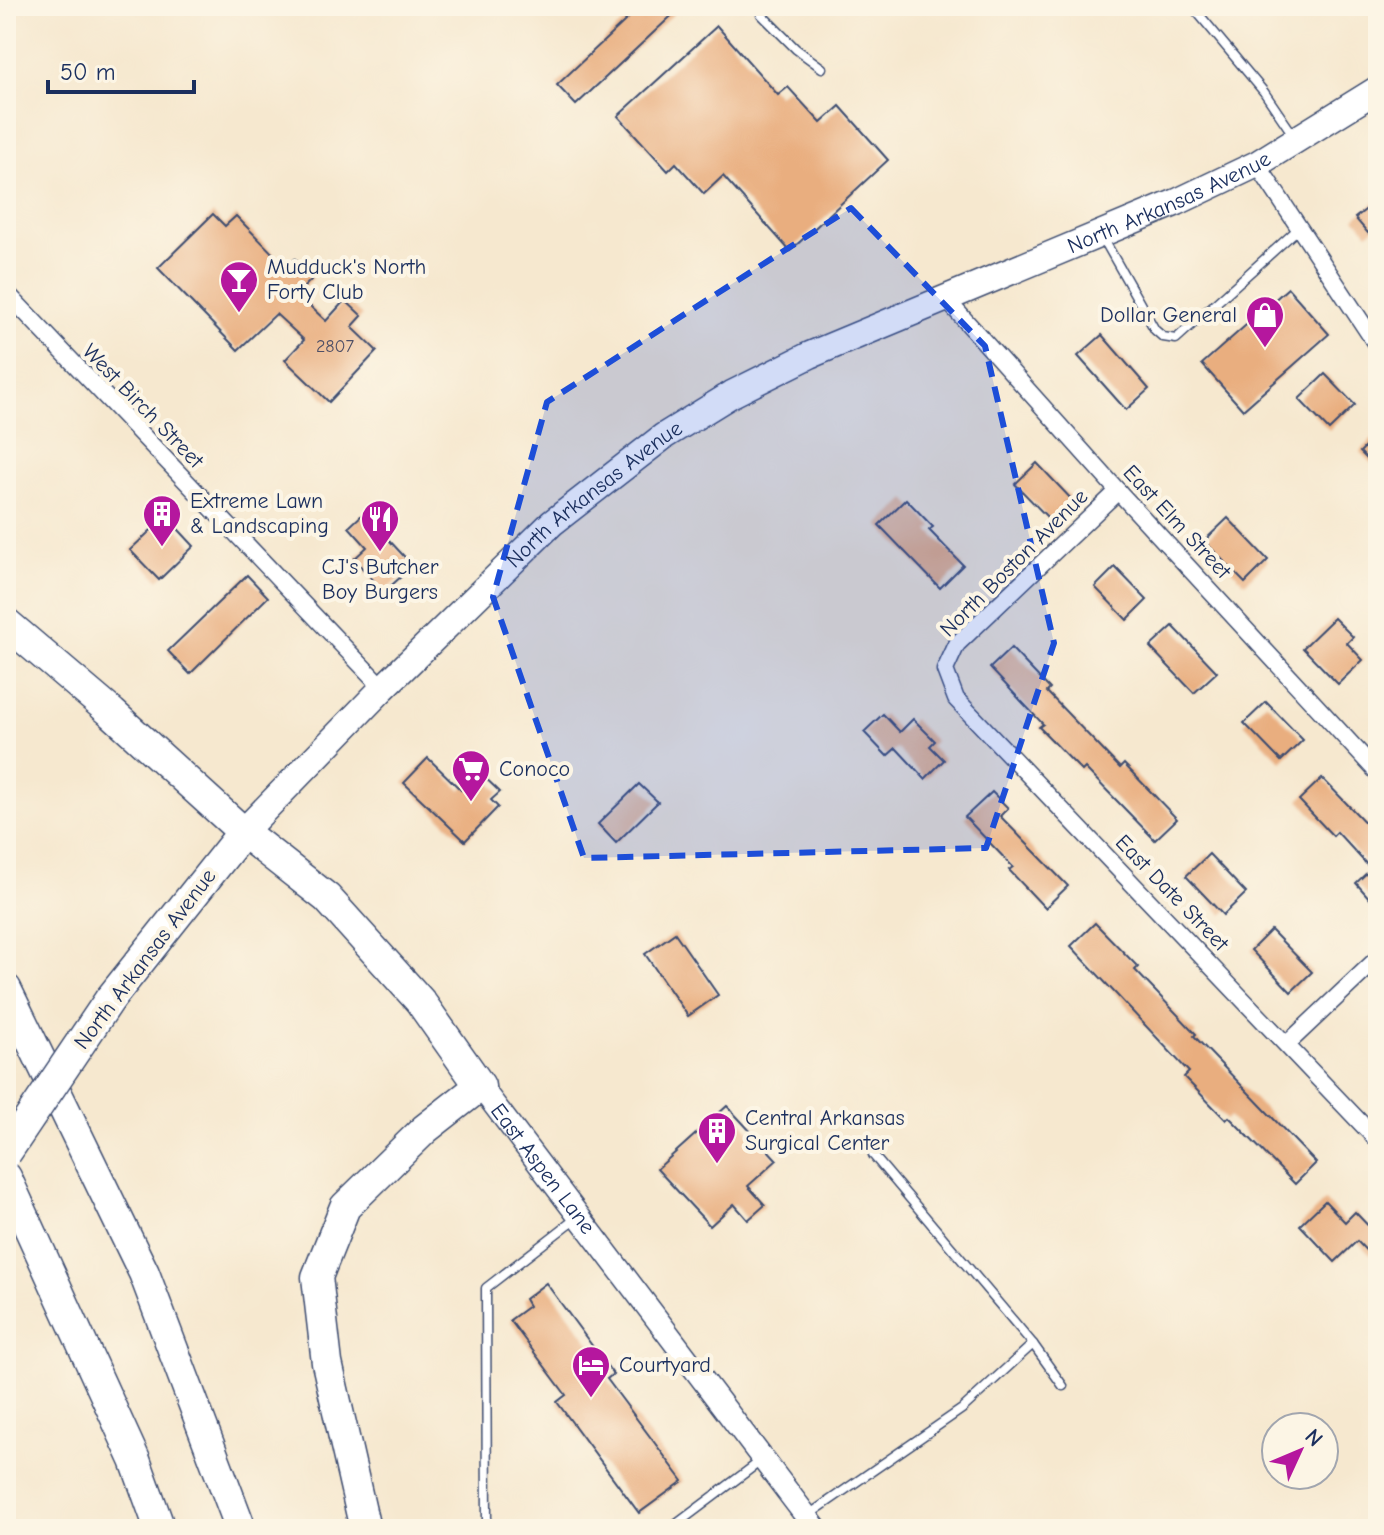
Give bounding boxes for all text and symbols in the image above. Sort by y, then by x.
scale bar [48,44,194,94]
text: 50 m [60,58,116,86]
street label: North Arkansas Avenue [1064,146,1275,259]
place label: Mudduck's North Forty Club [267,254,426,305]
bar icon: Mudduck's North Forty Club [218,259,260,314]
shop icon: Dollar General [1244,294,1286,349]
place label: Dollar General [1100,302,1237,328]
house number: 2807 [316,336,355,357]
street label: West Birch Street [77,338,209,474]
street label: North Arkansas Avenue [501,415,687,573]
street label: East Elm Street [1118,460,1237,585]
street label: North Boston Avenue [935,484,1093,642]
place label: Extreme Lawn & Landscaping [190,488,329,539]
building icon: Extreme Lawn & Landscaping [141,493,183,548]
restaurant icon: CJ's Butcher Boy Burgers [359,498,401,553]
place label: CJ's Butcher Boy Burgers [321,554,439,605]
supermarket icon: Conoco [450,748,492,803]
place label: Conoco [499,756,570,782]
street label: East Date Street [1110,829,1235,957]
street label: North Arkansas Avenue [69,864,221,1054]
street label: East Aspen Lane [485,1099,601,1239]
place label: Central Arkansas Surgical Center [745,1105,905,1156]
building icon: Central Arkansas Surgical Center [696,1110,738,1165]
hotel icon: Courtyard [570,1344,612,1399]
place label: Courtyard [619,1352,711,1378]
north arrow [1260,1411,1340,1491]
text: N [1299,1424,1328,1452]

